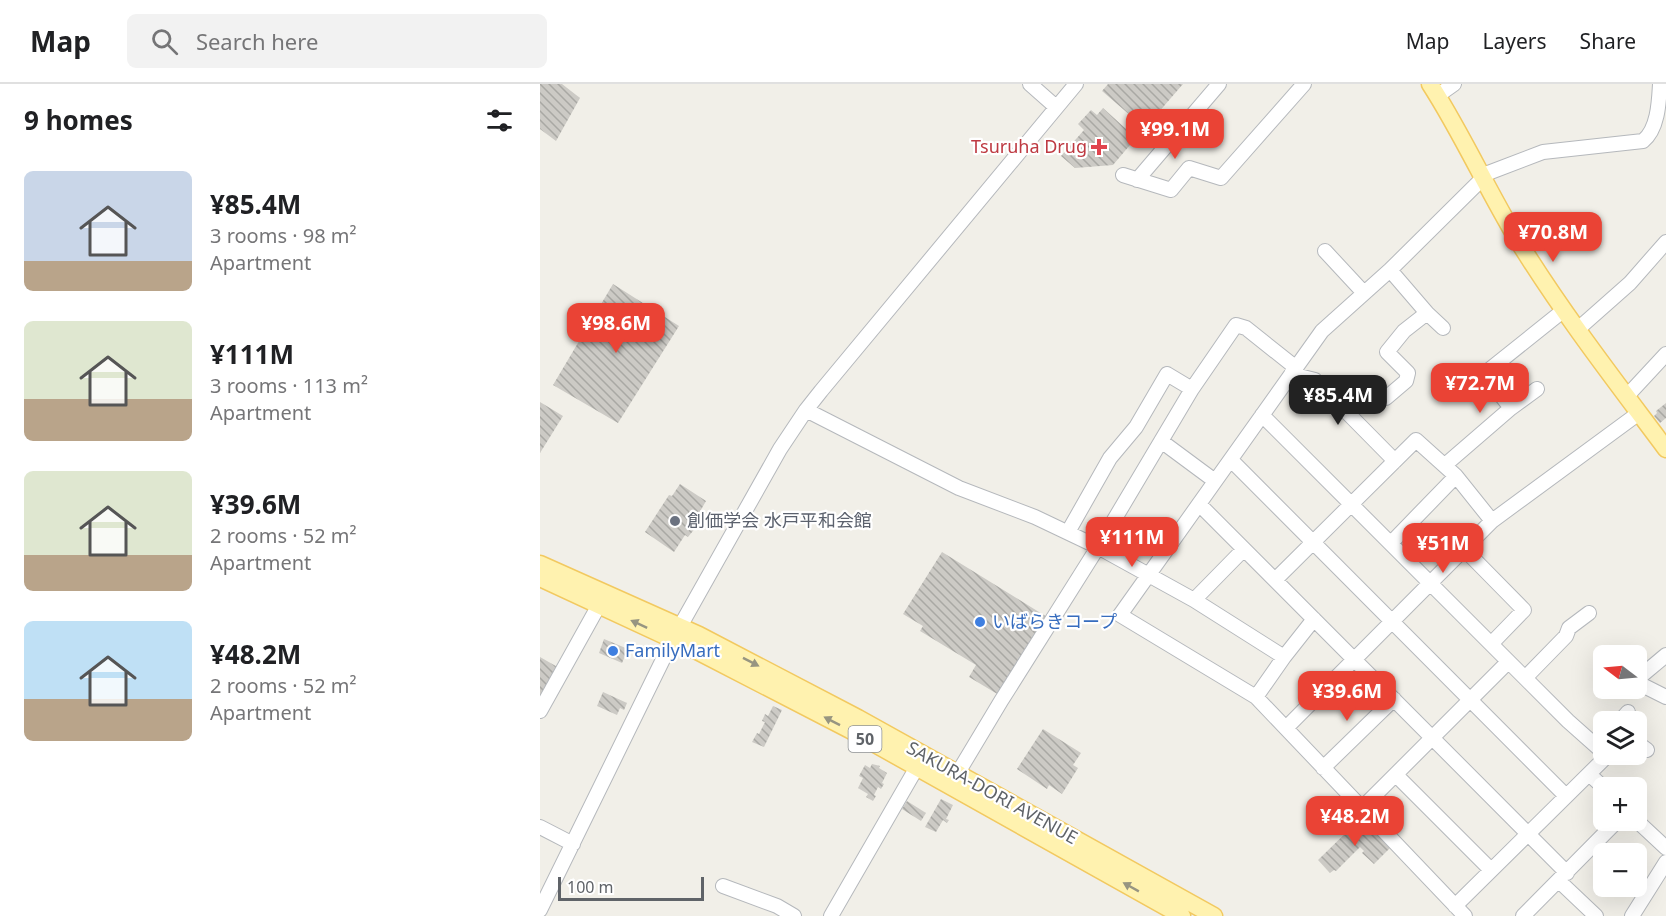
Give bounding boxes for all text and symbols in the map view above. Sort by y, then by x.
search box [127,14,547,68]
text: Map [30,22,91,60]
icon: search [148,25,181,58]
text: Search here [196,26,318,56]
text: Map [1406,27,1450,55]
text: Layers [1483,27,1547,55]
text: Share [1580,27,1636,55]
text: 9 homes [24,102,133,138]
icon: filters [483,104,516,137]
pin: ¥99.1M [1126,109,1224,160]
text: ¥99.1M [1140,115,1210,142]
place label: Tsuruha Drug [971,134,1087,158]
marker: Tsuruha Drug [1092,140,1106,154]
text: ¥85.4M [210,186,301,222]
icon: home [72,195,144,267]
pin: ¥70.8M [1504,212,1602,263]
text: ¥70.8M [1518,218,1588,245]
text: 3 rooms · 98 m² [210,222,357,249]
text: Apartment [210,249,311,276]
pin: ¥98.6M [567,303,665,354]
text: ¥98.6M [581,309,651,336]
text: ¥111M [210,336,294,372]
icon: home [72,345,144,417]
pin: ¥72.7M [1431,363,1529,414]
text: ¥72.7M [1445,369,1515,396]
text: 3 rooms · 113 m² [210,372,368,399]
pin: ¥85.4M [1289,375,1387,426]
text: ¥85.4M [1303,381,1373,408]
text: Apartment [210,399,311,426]
text: ¥39.6M [210,486,301,522]
icon: home [72,495,144,567]
place label: 創価学会 水戸平和会館 [687,508,872,532]
marker: 創価学会 水戸平和会館 [668,514,682,528]
pin: ¥111M [1090,517,1174,568]
text: 2 rooms · 52 m² [210,522,357,549]
text: ¥111M [1100,523,1164,550]
pin: ¥51M [1407,523,1479,574]
text: ¥51M [1416,529,1470,556]
text: Apartment [210,549,311,576]
place label: いばらきコープ [992,609,1117,633]
marker: いばらきコープ [973,615,987,629]
one-way arrow [631,619,648,628]
text: ¥48.2M [210,636,301,672]
place label: FamilyMart [625,638,721,662]
marker: FamilyMart [606,644,620,658]
icon: home [72,645,144,717]
north arrow [1593,645,1647,699]
map controls [1593,645,1647,897]
one-way arrow [743,657,760,667]
pin: ¥39.6M [1298,671,1396,722]
text: 2 rooms · 52 m² [210,672,357,699]
text: ¥39.6M [1312,677,1382,704]
text: Apartment [210,699,311,726]
button: layers [1593,711,1647,765]
one-way arrow [824,716,841,726]
road number: 50 [848,726,882,752]
street label: SAKURA-DORI AVENUE [903,735,1082,849]
button: + [1593,777,1647,831]
pin: ¥48.2M [1306,796,1404,847]
text: ¥48.2M [1320,802,1390,829]
button: − [1593,843,1647,897]
scale bar [558,874,704,902]
text: 100 m [567,876,614,898]
one-way arrow [1123,882,1139,893]

